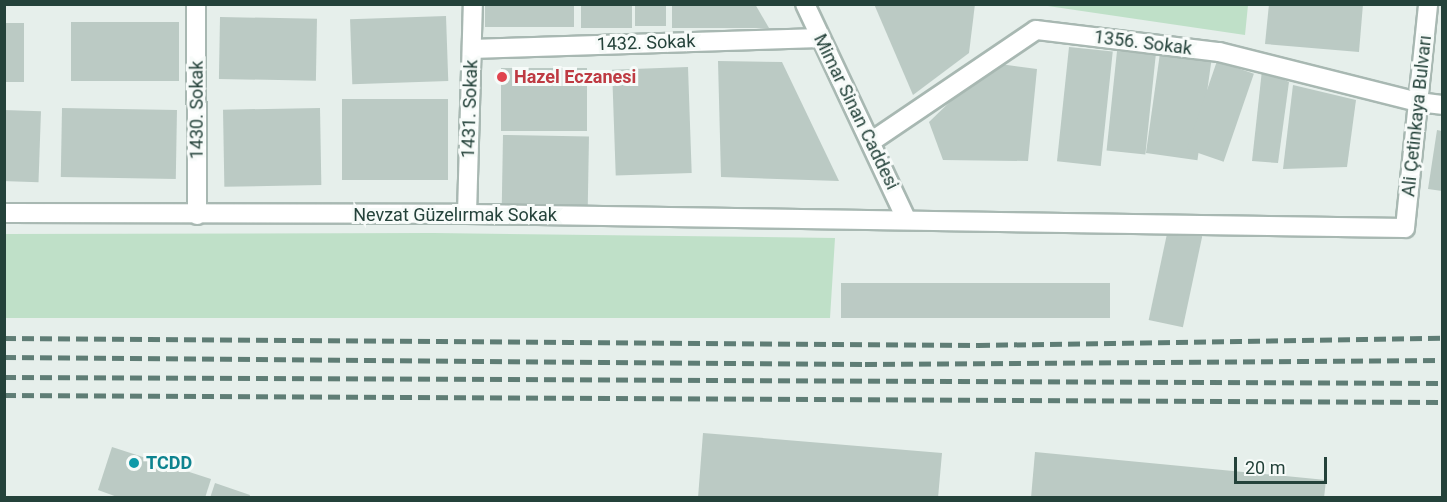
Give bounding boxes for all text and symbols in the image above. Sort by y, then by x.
street label: 1356. Sokak [1093,26,1193,60]
street label: 1432. Sokak [596,30,696,56]
street label: Mimar Sinan Caddesi [809,31,903,193]
street label: Ali Çetinkaya Bulvarı [1398,34,1436,198]
street label: 1431. Sokak [457,59,483,159]
street label: 1430. Sokak [186,61,208,159]
place label: Hazel Eczanesi [514,66,636,88]
marker: Hazel Eczanesi [495,70,509,84]
street label: Nevzat Güzelırmak Sokak [353,204,557,226]
scale bar [1237,445,1330,483]
place label: TCDD [146,452,192,474]
marker: TCDD [127,456,141,470]
text: 20 m [1245,457,1285,478]

